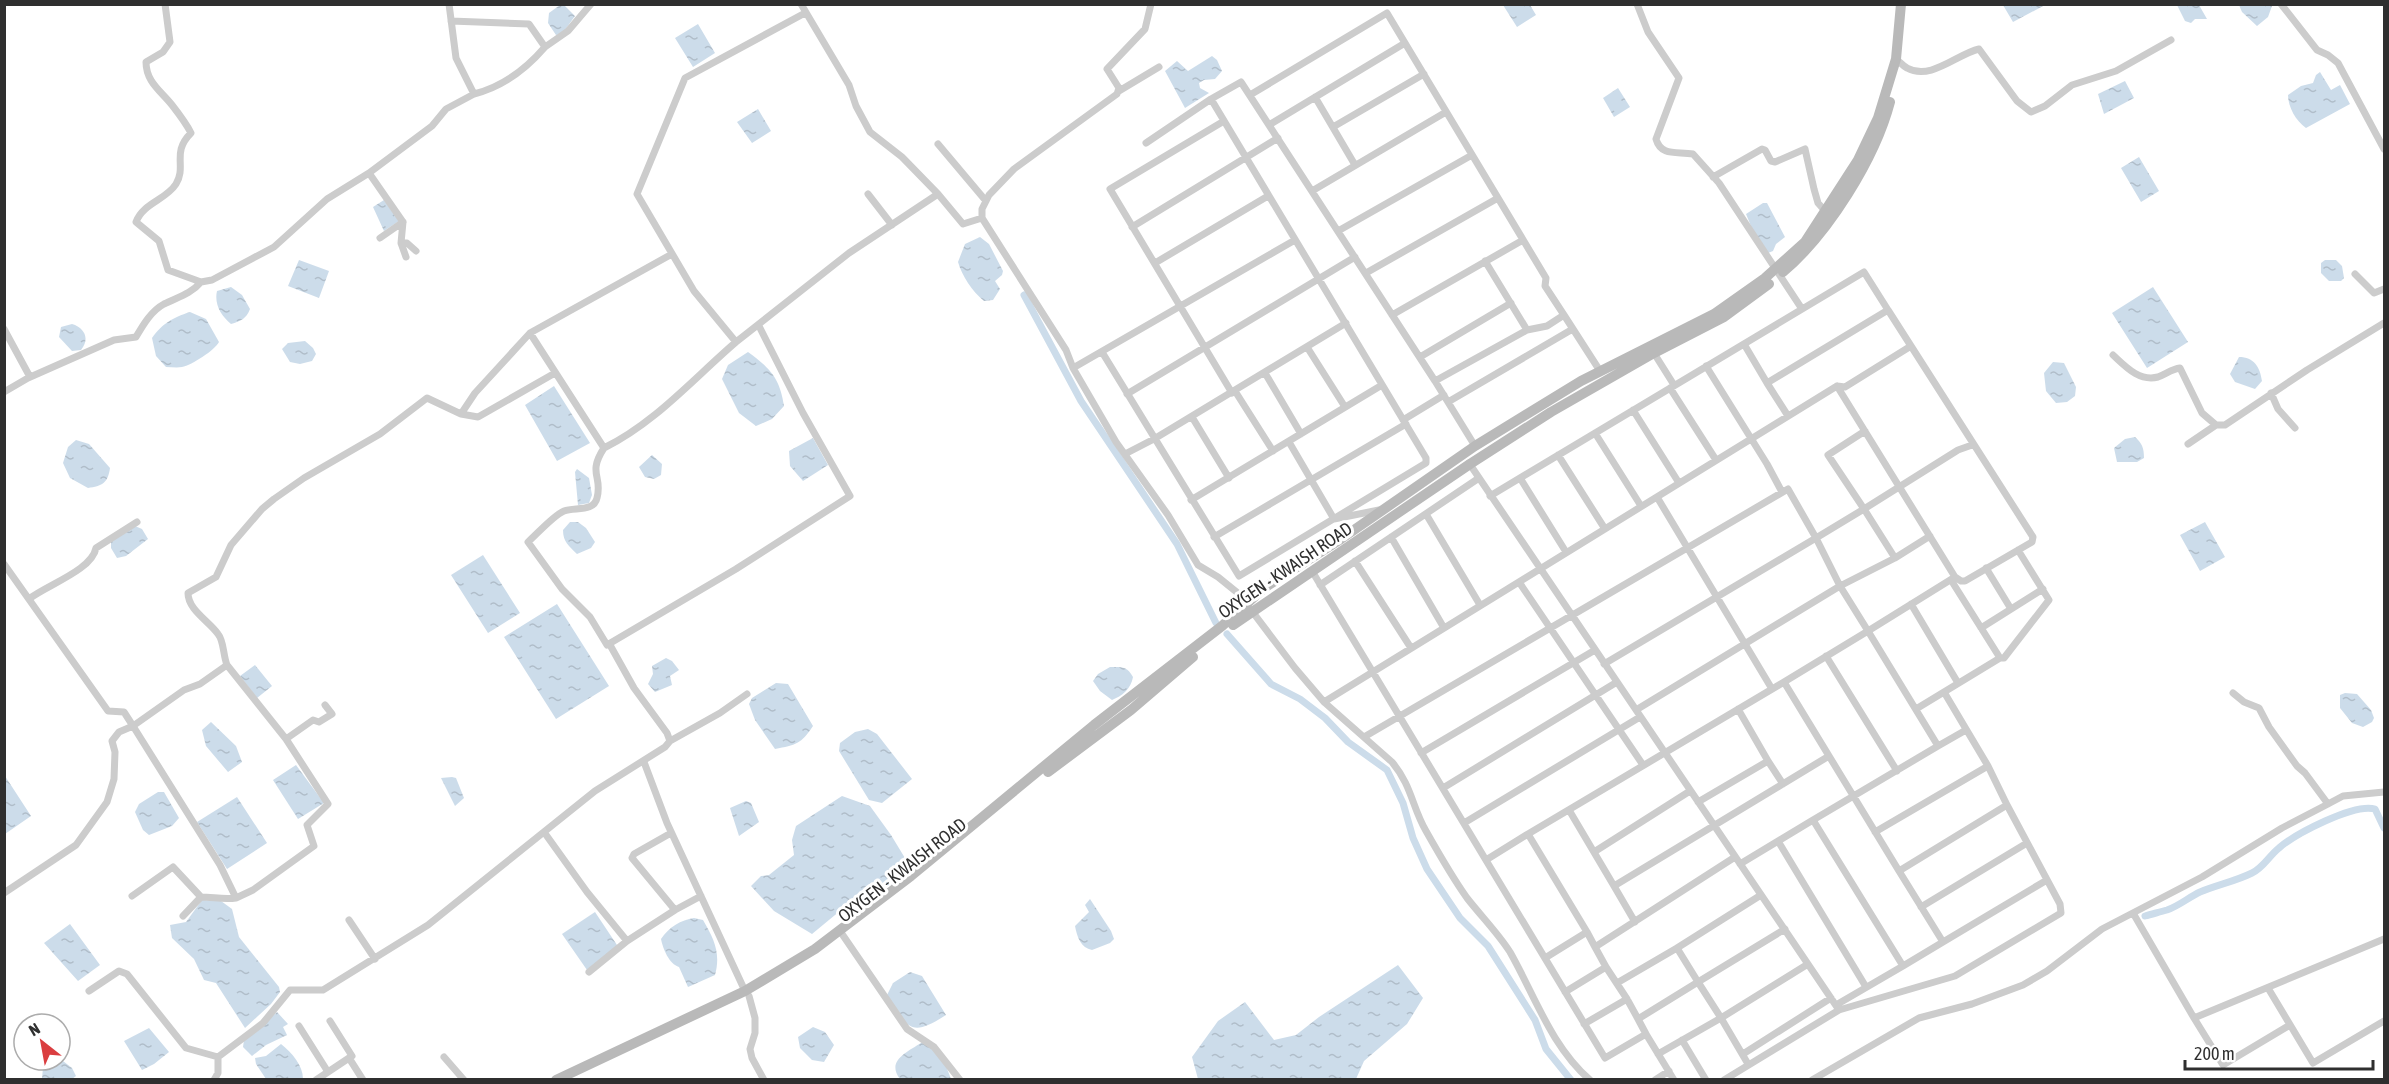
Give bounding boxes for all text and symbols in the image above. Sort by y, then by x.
street label: OXYGEN - KWAISH ROAD [1214,517,1356,623]
street label: OXYGEN - KWAISH ROAD [834,813,970,927]
north arrow [12,1012,72,1072]
text: N [26,1019,43,1039]
scale bar [2185,1033,2372,1071]
text: 200 m [2194,1043,2235,1064]

